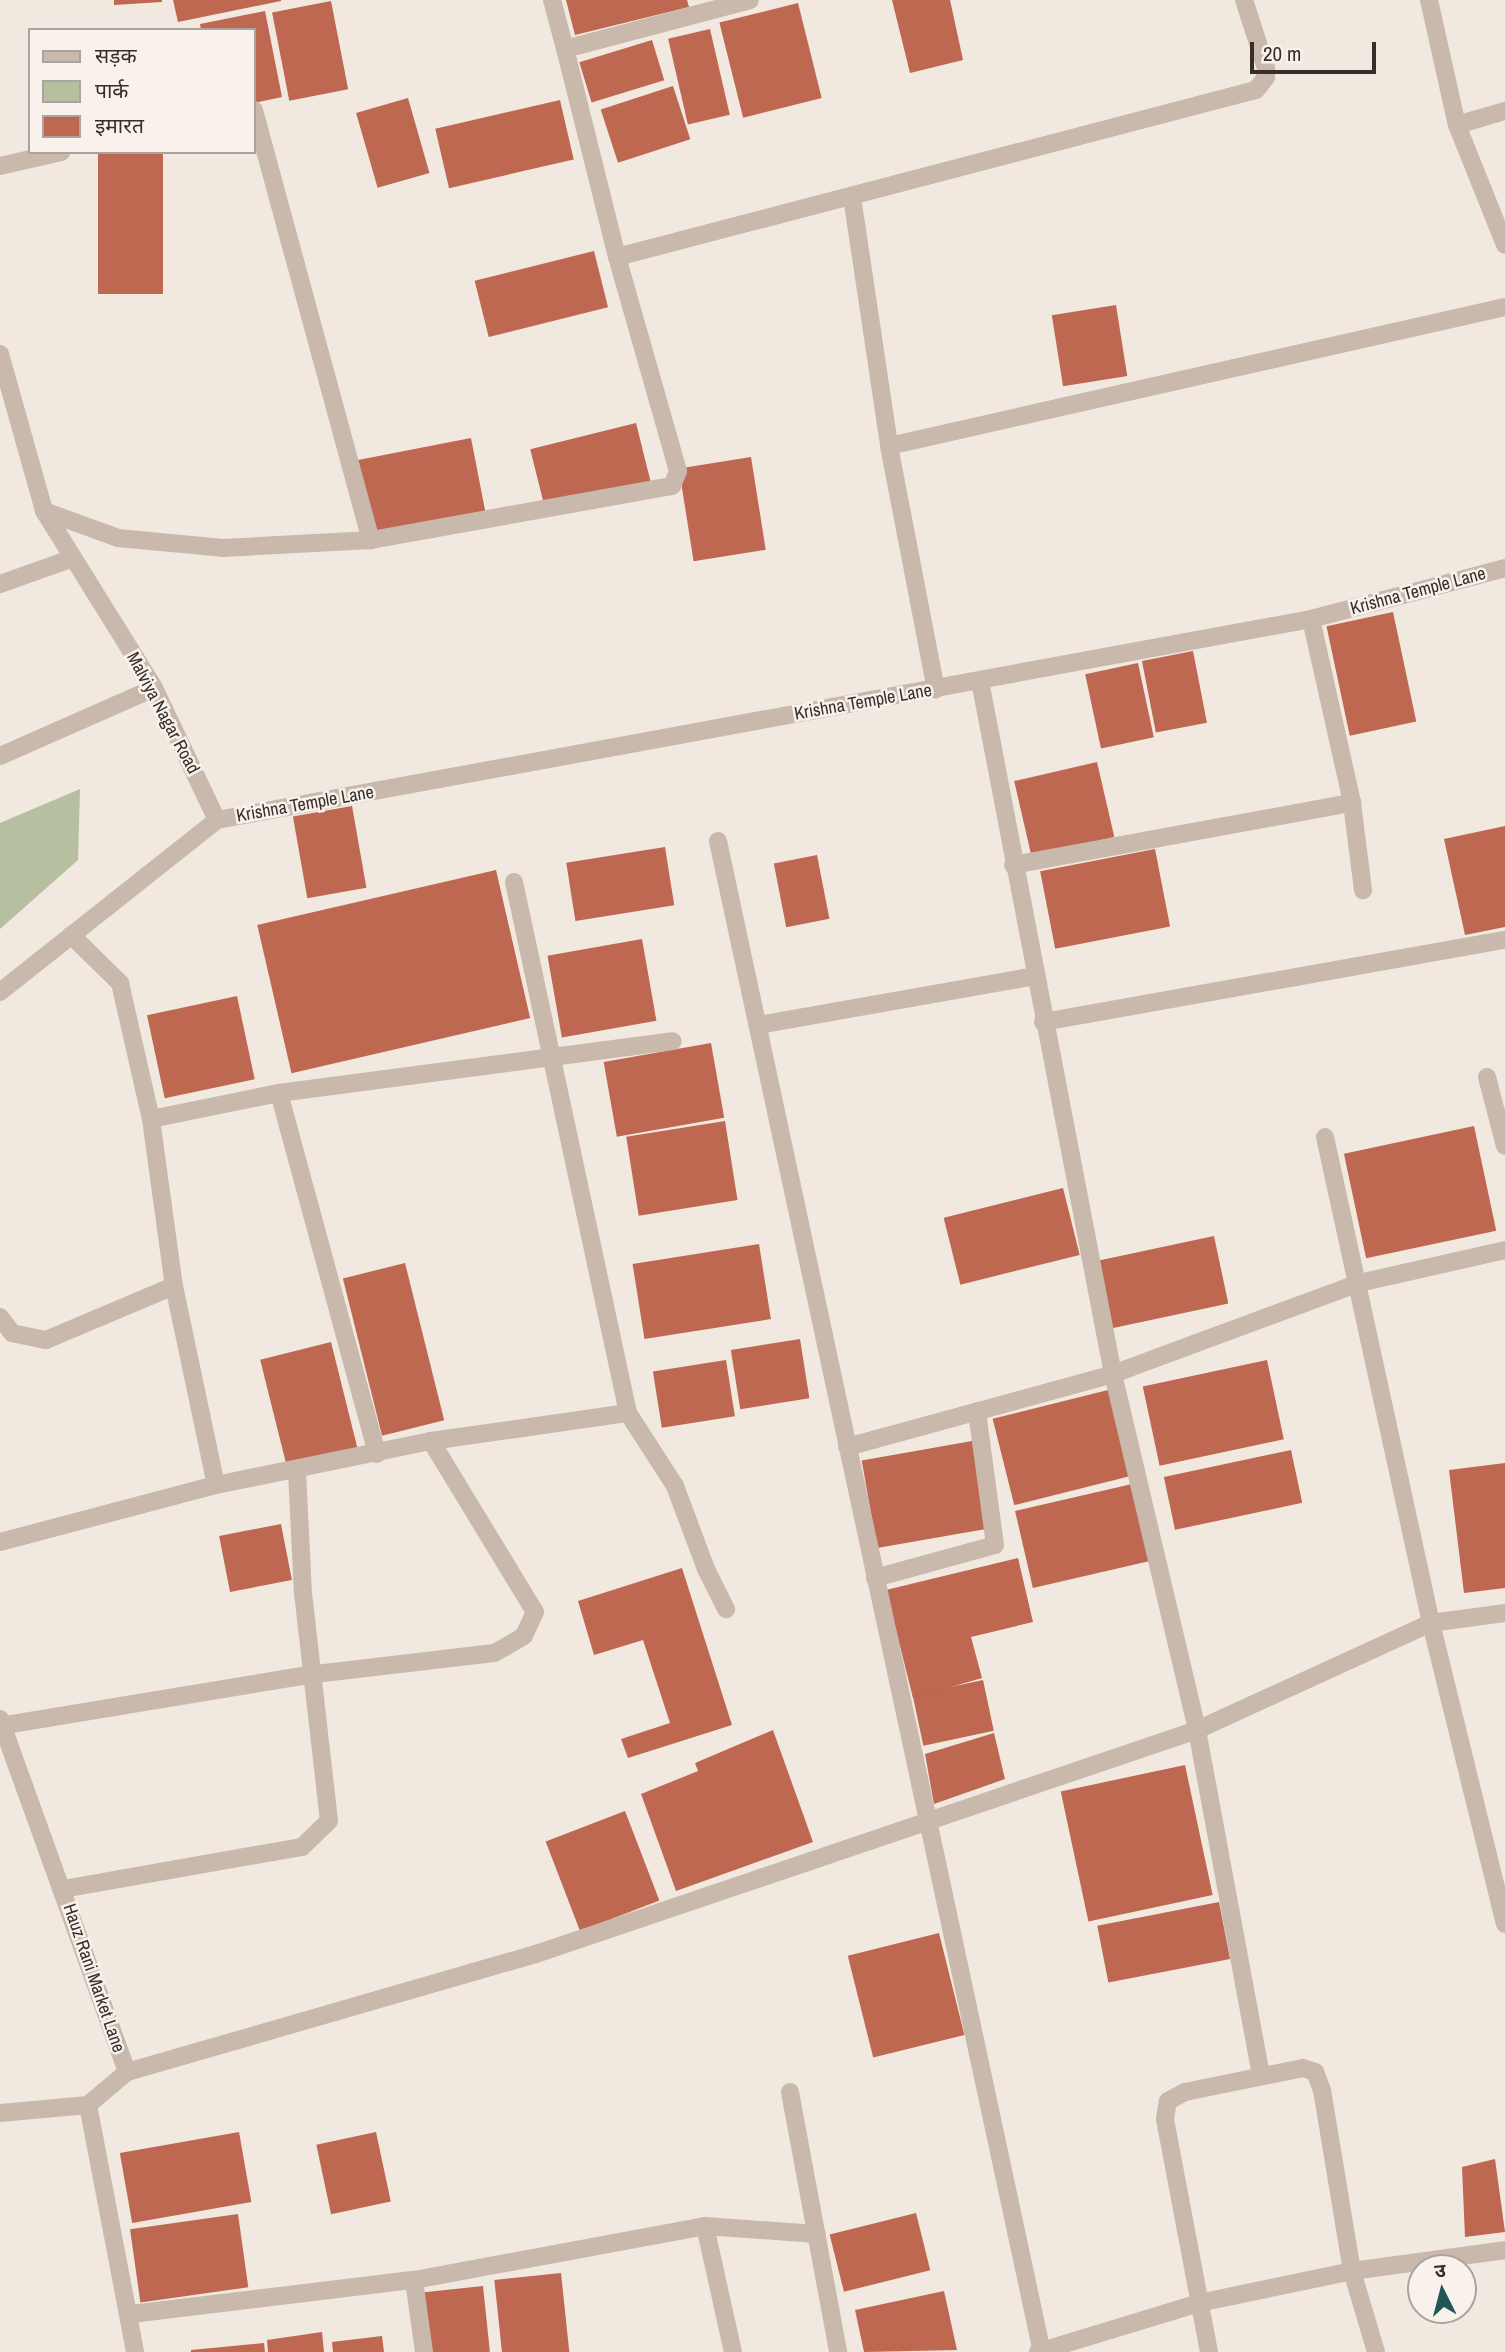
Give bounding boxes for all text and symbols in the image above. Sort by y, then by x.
legend [28,28,256,154]
scale bar [1253,28,1379,72]
text: 20 m [1263,39,1301,68]
text: सड़क [95,41,137,70]
text: पार्क [95,76,129,105]
text: इमारत [95,111,144,140]
street label: Krishna Temple Lane [1348,563,1488,619]
street label: Malviya Nagar Road [122,649,204,777]
street label: Krishna Temple Lane [792,679,934,725]
street label: Krishna Temple Lane [234,781,376,827]
street label: Hauz Rani Market Lane [58,1901,130,2055]
north arrow [1407,2254,1477,2324]
text: उ [1433,2257,1447,2284]

